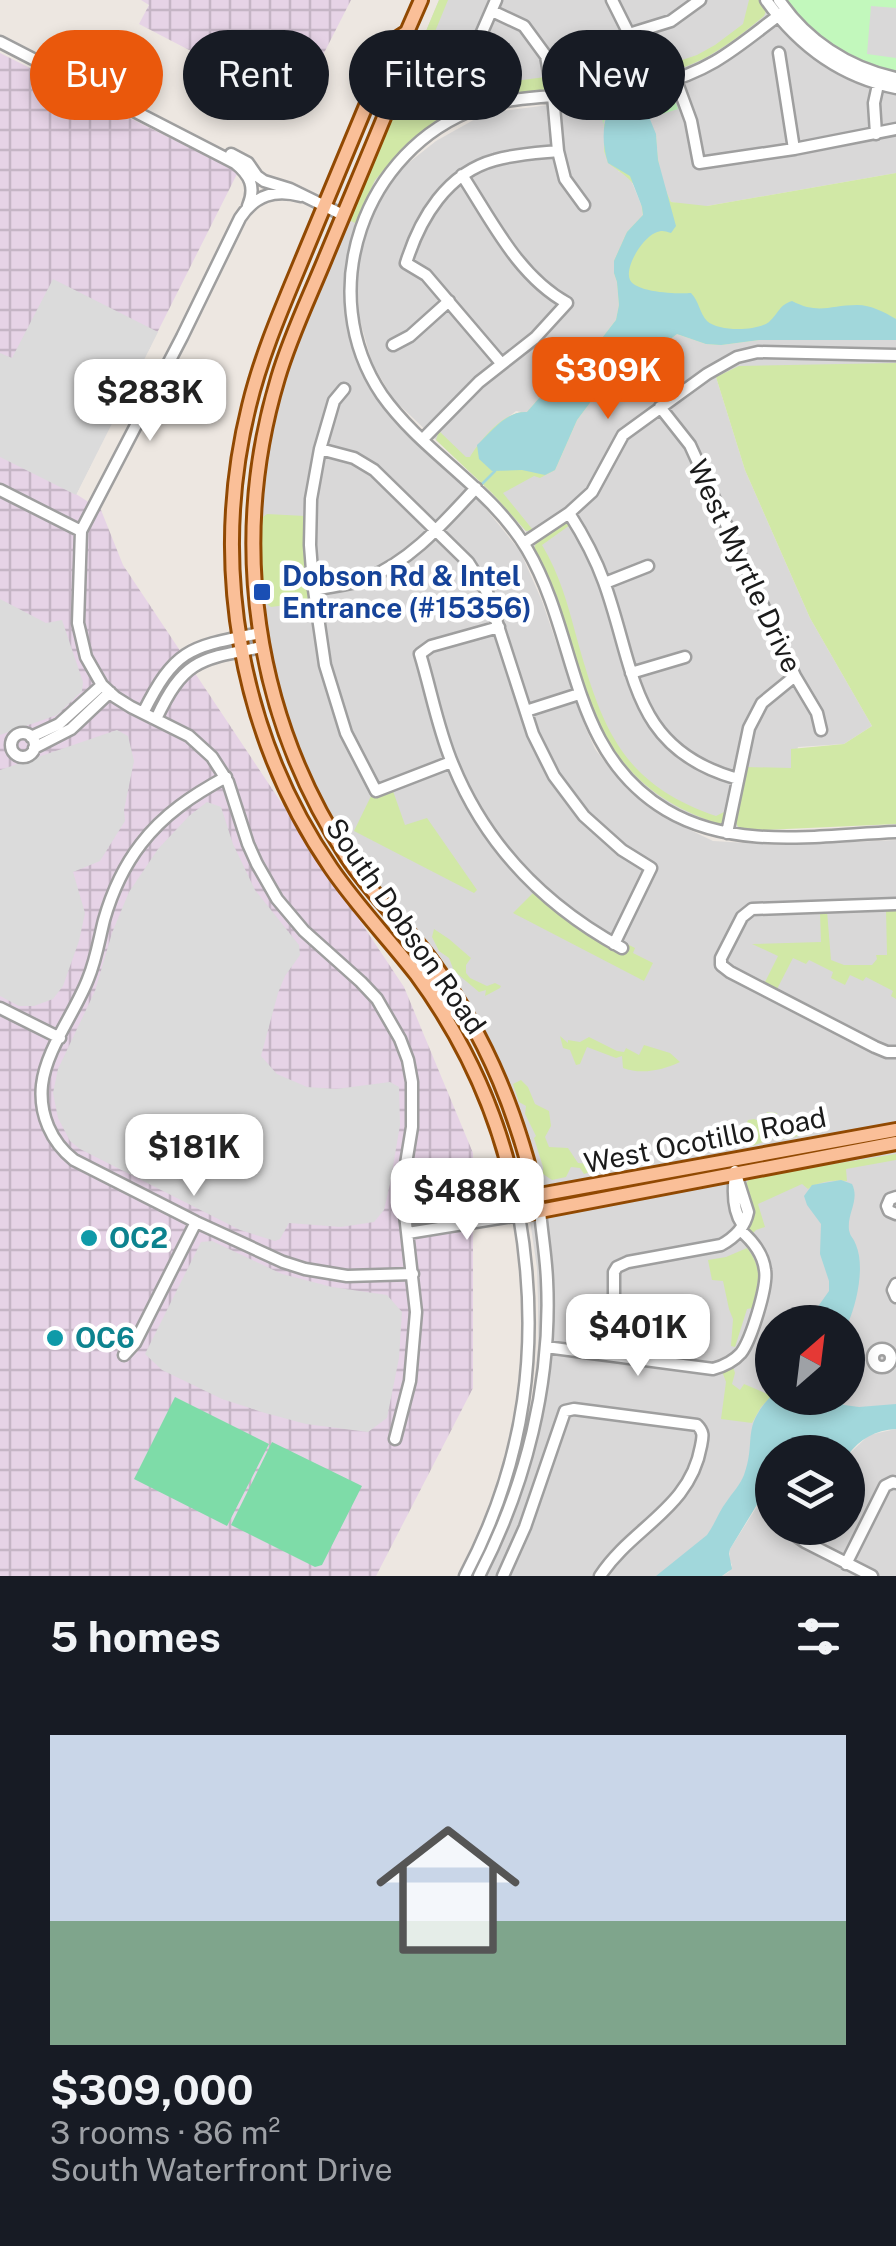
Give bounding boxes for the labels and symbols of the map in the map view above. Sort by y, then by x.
pin: $309K [538,337,678,422]
pin: $283K [80,359,220,444]
street label: West Myrtle Drive [682,454,809,678]
place label: Dobson Rd & Intel Entrance (#15356) [282,559,532,624]
marker: Dobson Rd & Intel Entrance (#15356) [251,581,273,603]
street label: South Dobson Road [320,811,493,1040]
street label: West Ocotillo Road [581,1100,829,1179]
pin: $181K [124,1114,264,1199]
pin: $488K [397,1158,537,1243]
place label: OC2 [109,1221,168,1254]
marker: OC2 [78,1227,100,1249]
pin: $401K [568,1294,708,1379]
north arrow [755,1305,865,1415]
place label: OC6 [75,1321,135,1354]
marker: OC6 [44,1327,66,1349]

